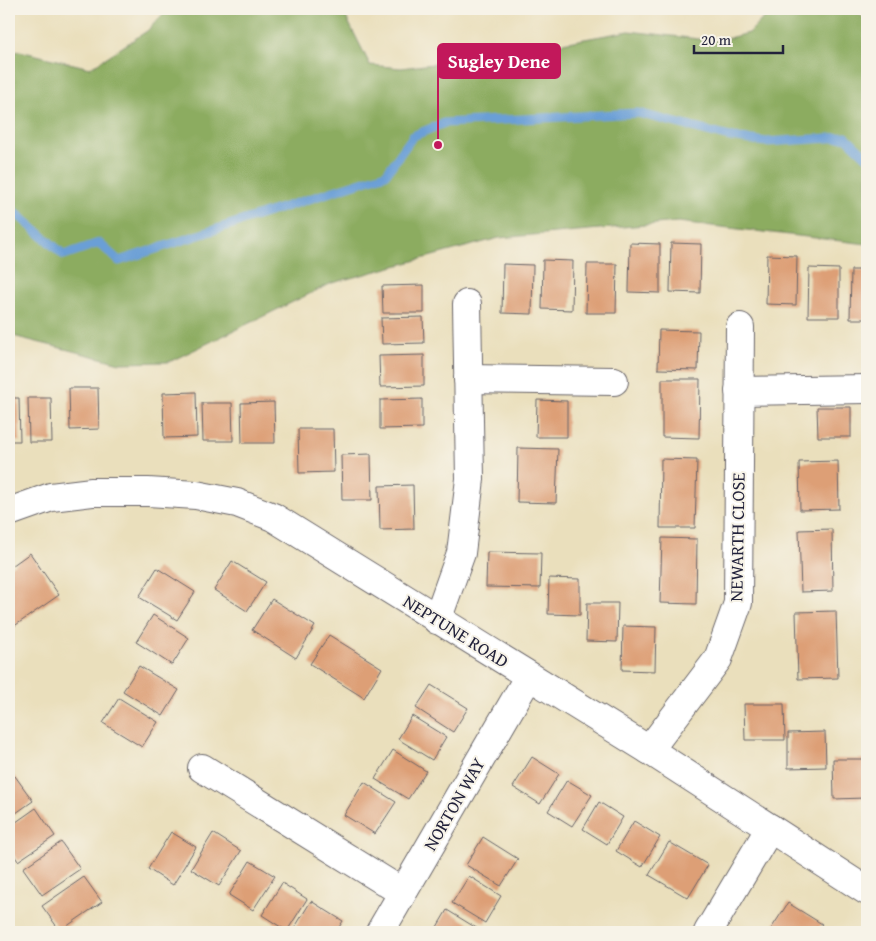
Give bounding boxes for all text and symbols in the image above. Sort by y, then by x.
scale bar [694,22,782,54]
text: 20 m [701,29,732,50]
callout: Sugley Dene [438,44,560,78]
text: Sugley Dene [448,47,550,75]
street label: NEWARTH CLOSE [722,472,752,602]
street label: NEPTUNE ROAD [398,588,514,674]
street label: NORTON WAY [416,752,492,856]

